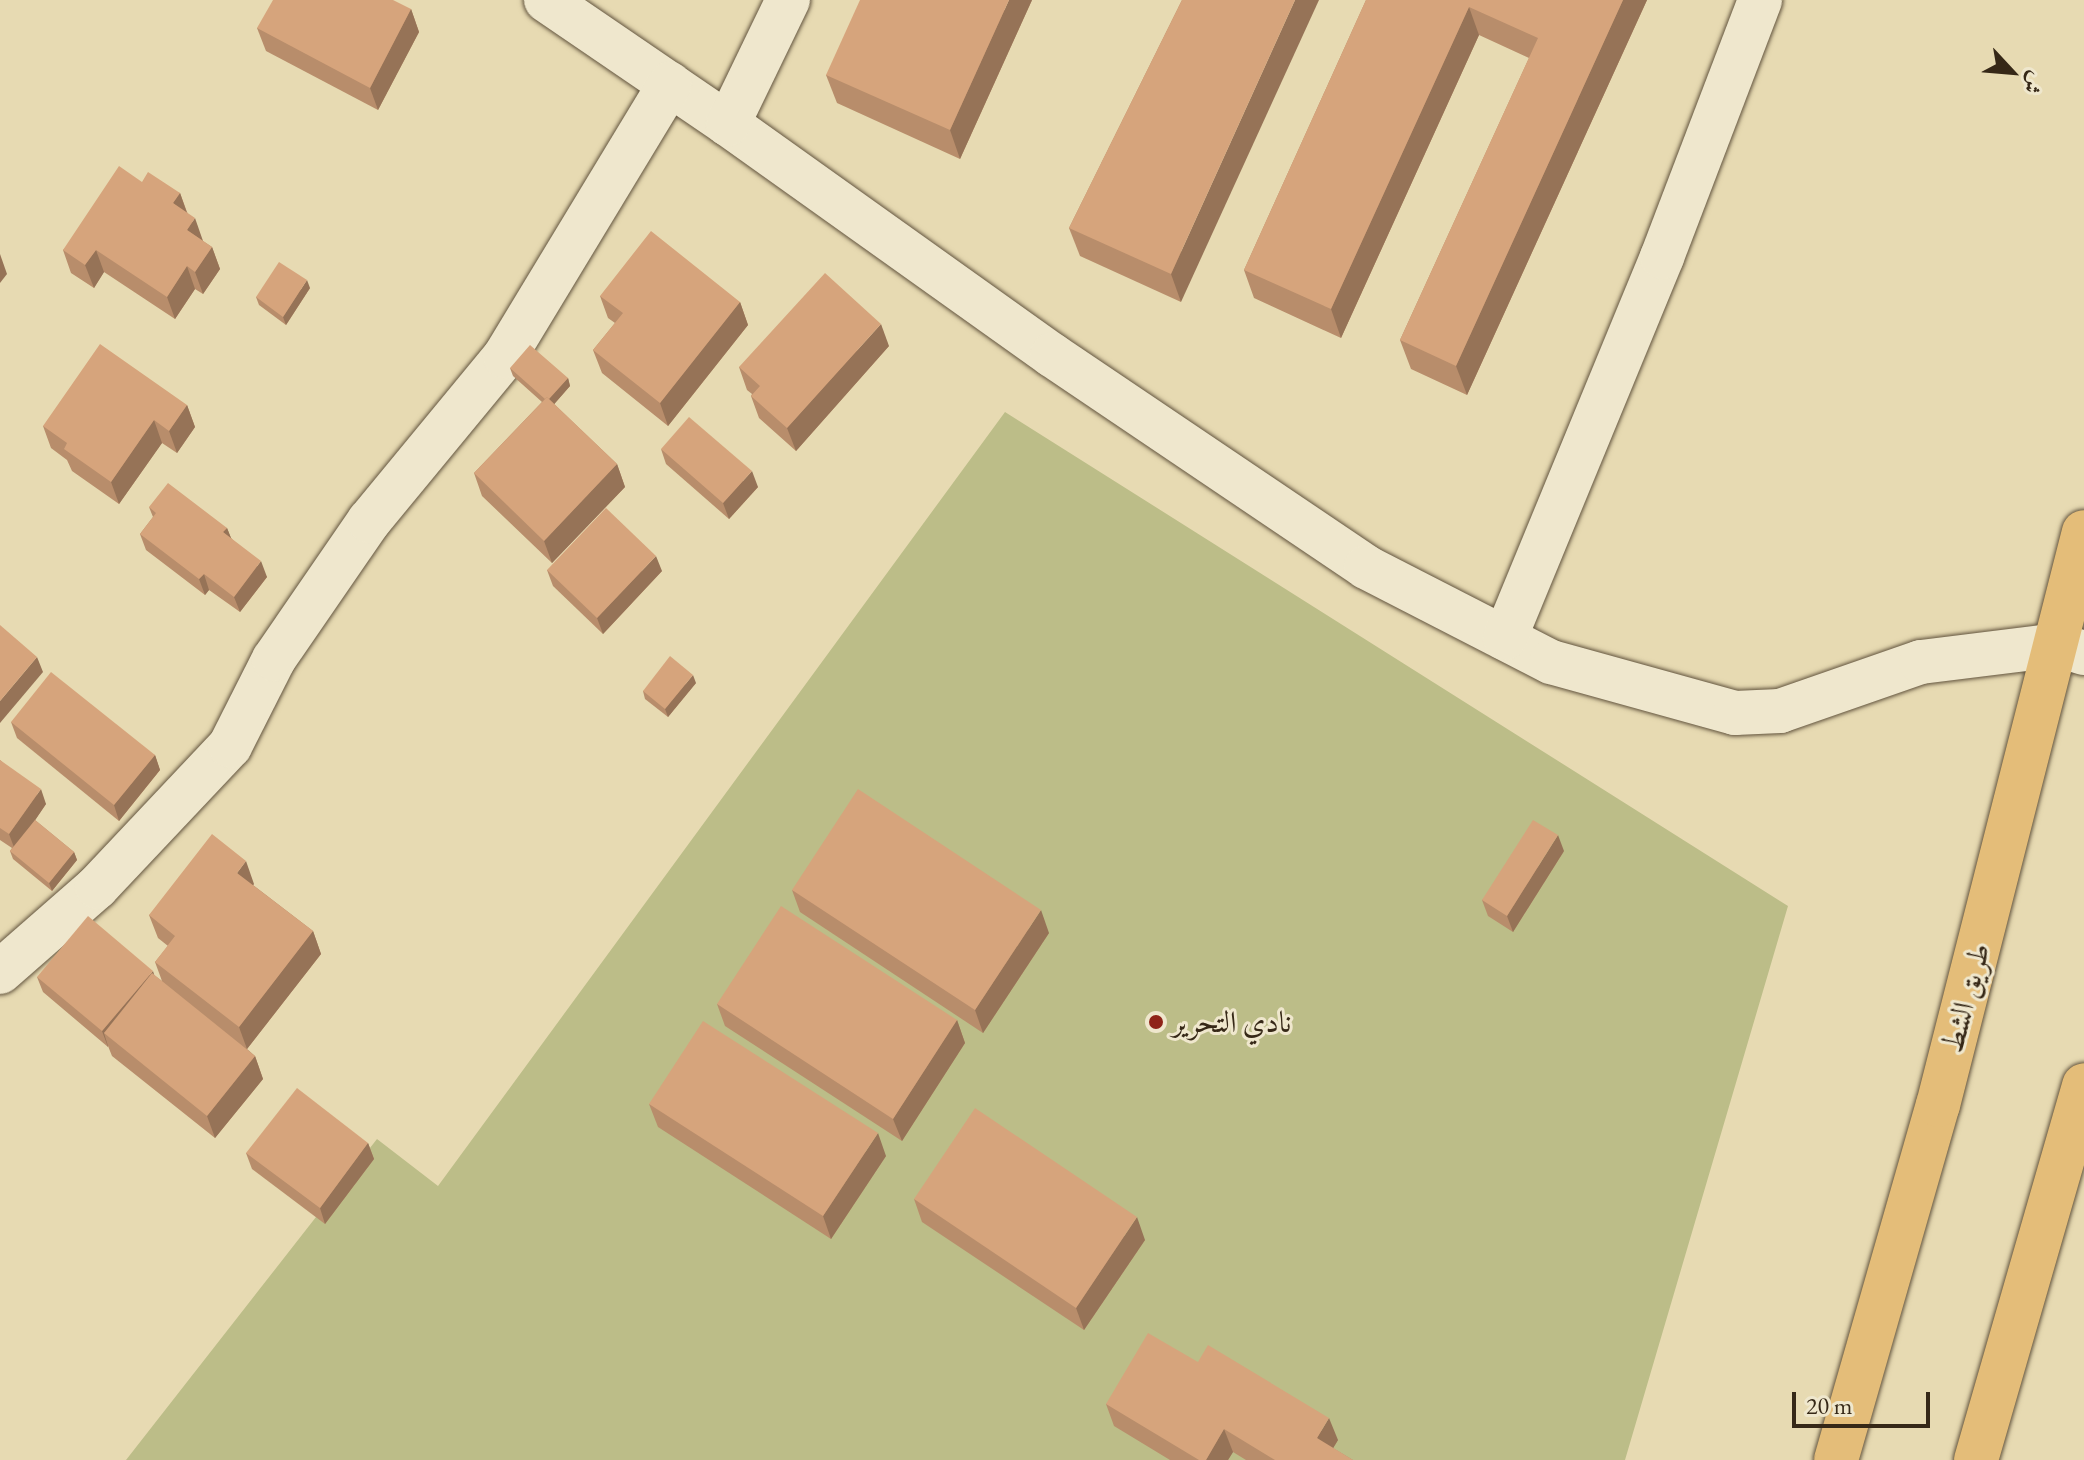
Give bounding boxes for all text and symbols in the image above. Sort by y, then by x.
north arrow [1972,32,2052,112]
text: ش [2016,67,2052,99]
street label: طريق الشط [1934,939,1998,1057]
place label: نادي التحرير [1172,1004,1291,1040]
marker: نادي التحرير [1147,1013,1165,1031]
scale bar [1796,1376,1934,1426]
text: 20 m [1806,1390,1853,1421]

